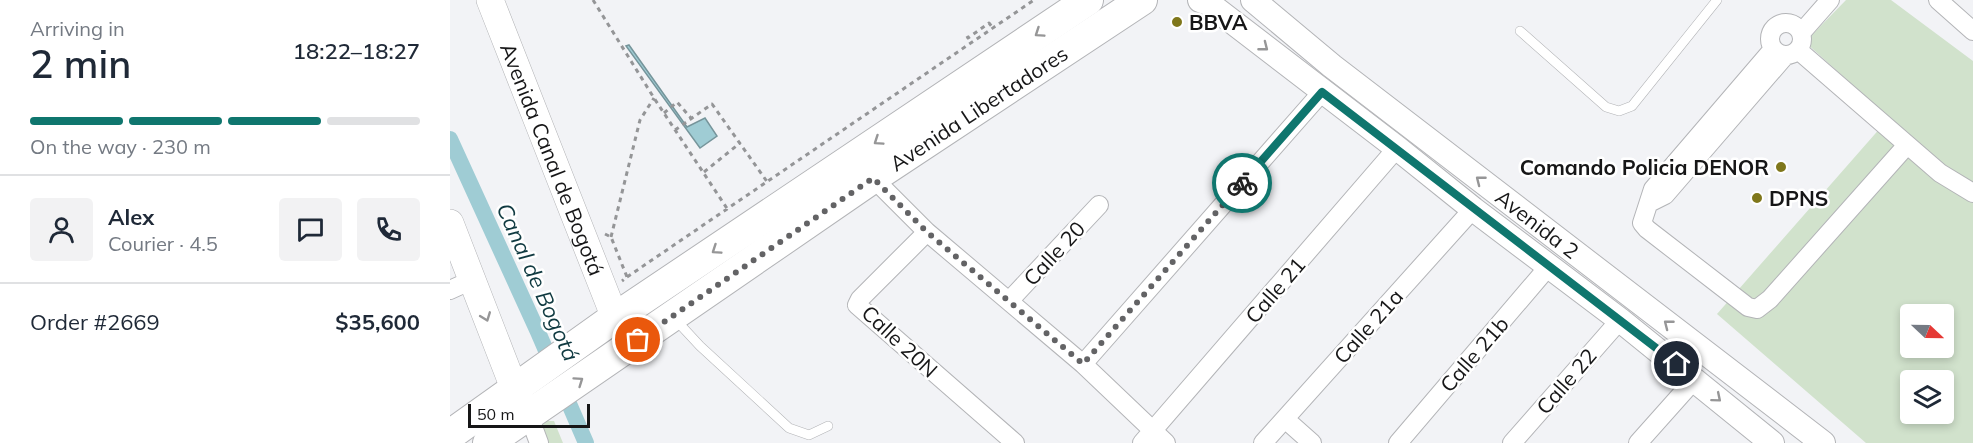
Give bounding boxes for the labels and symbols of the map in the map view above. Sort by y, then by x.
place label: BBVA [1189,9,1248,35]
marker: BBVA [1170,15,1184,29]
one-way arrow [1035,26,1046,37]
street label: Avenida Canal de Bogotá [495,39,610,279]
street label: Avenida Libertadores [885,40,1072,176]
one-way arrow [1258,40,1269,51]
one-way arrow [873,134,884,145]
courier [1212,153,1272,213]
place label: Comando Policia DENOR [1520,154,1769,180]
marker: Comando Policia DENOR [1774,160,1788,174]
one-way arrow [1476,176,1487,187]
street label: Avenida 2 [1491,184,1584,264]
place label: DPNS [1769,185,1828,211]
marker: DPNS [1750,191,1764,205]
water label: Canal de Bogotá [491,199,585,365]
street label: Calle 20 [1018,215,1090,291]
one-way arrow [711,243,722,254]
street label: Calle 21 [1239,252,1311,328]
street label: Calle 21a [1328,283,1408,369]
street label: Calle 20N [857,299,943,383]
north arrow [1900,304,1954,358]
one-way arrow [479,311,492,322]
street label: Calle 21b [1434,311,1514,397]
pin [612,314,663,365]
one-way arrow [1664,321,1675,332]
pin [1651,338,1702,389]
street label: Calle 22 [1530,343,1602,419]
one-way arrow [573,377,584,388]
one-way arrow [1710,391,1721,402]
scale bar [468,401,590,428]

